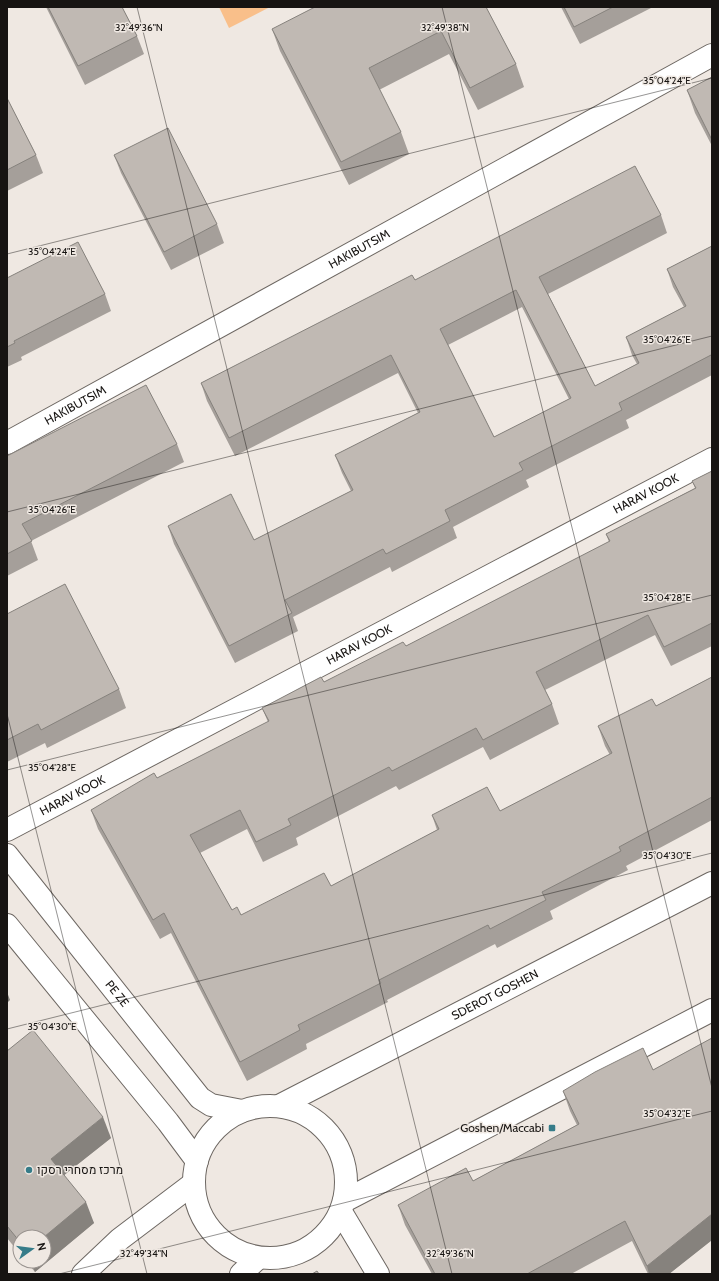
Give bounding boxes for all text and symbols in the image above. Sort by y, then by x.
text: 32°49'36"N [115,21,163,34]
text: 32°49'38"N [421,21,469,34]
text: 35°04'24"E [643,74,691,87]
street label: HAKIBUTSIM [326,226,392,272]
text: 35°04'24"E [28,245,76,258]
text: 35°04'26"E [643,333,691,346]
street label: HAKIBUTSIM [42,382,109,428]
street label: HARAV KOOK [610,470,681,517]
text: 35°04'26"E [28,503,76,516]
text: 35°04'28"E [643,591,692,604]
street label: HARAV KOOK [324,621,394,668]
text: 35°04'28"E [28,761,77,774]
street label: HARAV KOOK [37,772,108,818]
text: 35°04'30"E [642,849,692,862]
street label: SDEROT GOSHEN [449,966,541,1023]
street label: PE ZE [102,977,133,1010]
text: 35°04'30"E [27,1020,77,1033]
text: 35°04'32"E [643,1107,691,1120]
place label: Goshen/Maccabi [460,1120,544,1135]
marker: Goshen/Maccabi [547,1123,557,1133]
place label: מרכז מסחרי רסקו [37,1162,123,1177]
marker: מרכז מסחרי רסקו [24,1165,34,1175]
north arrow [12,1229,52,1269]
text: N [34,1241,49,1252]
text: 32°49'34"N [120,1247,168,1260]
text: 32°49'36"N [426,1247,474,1260]

